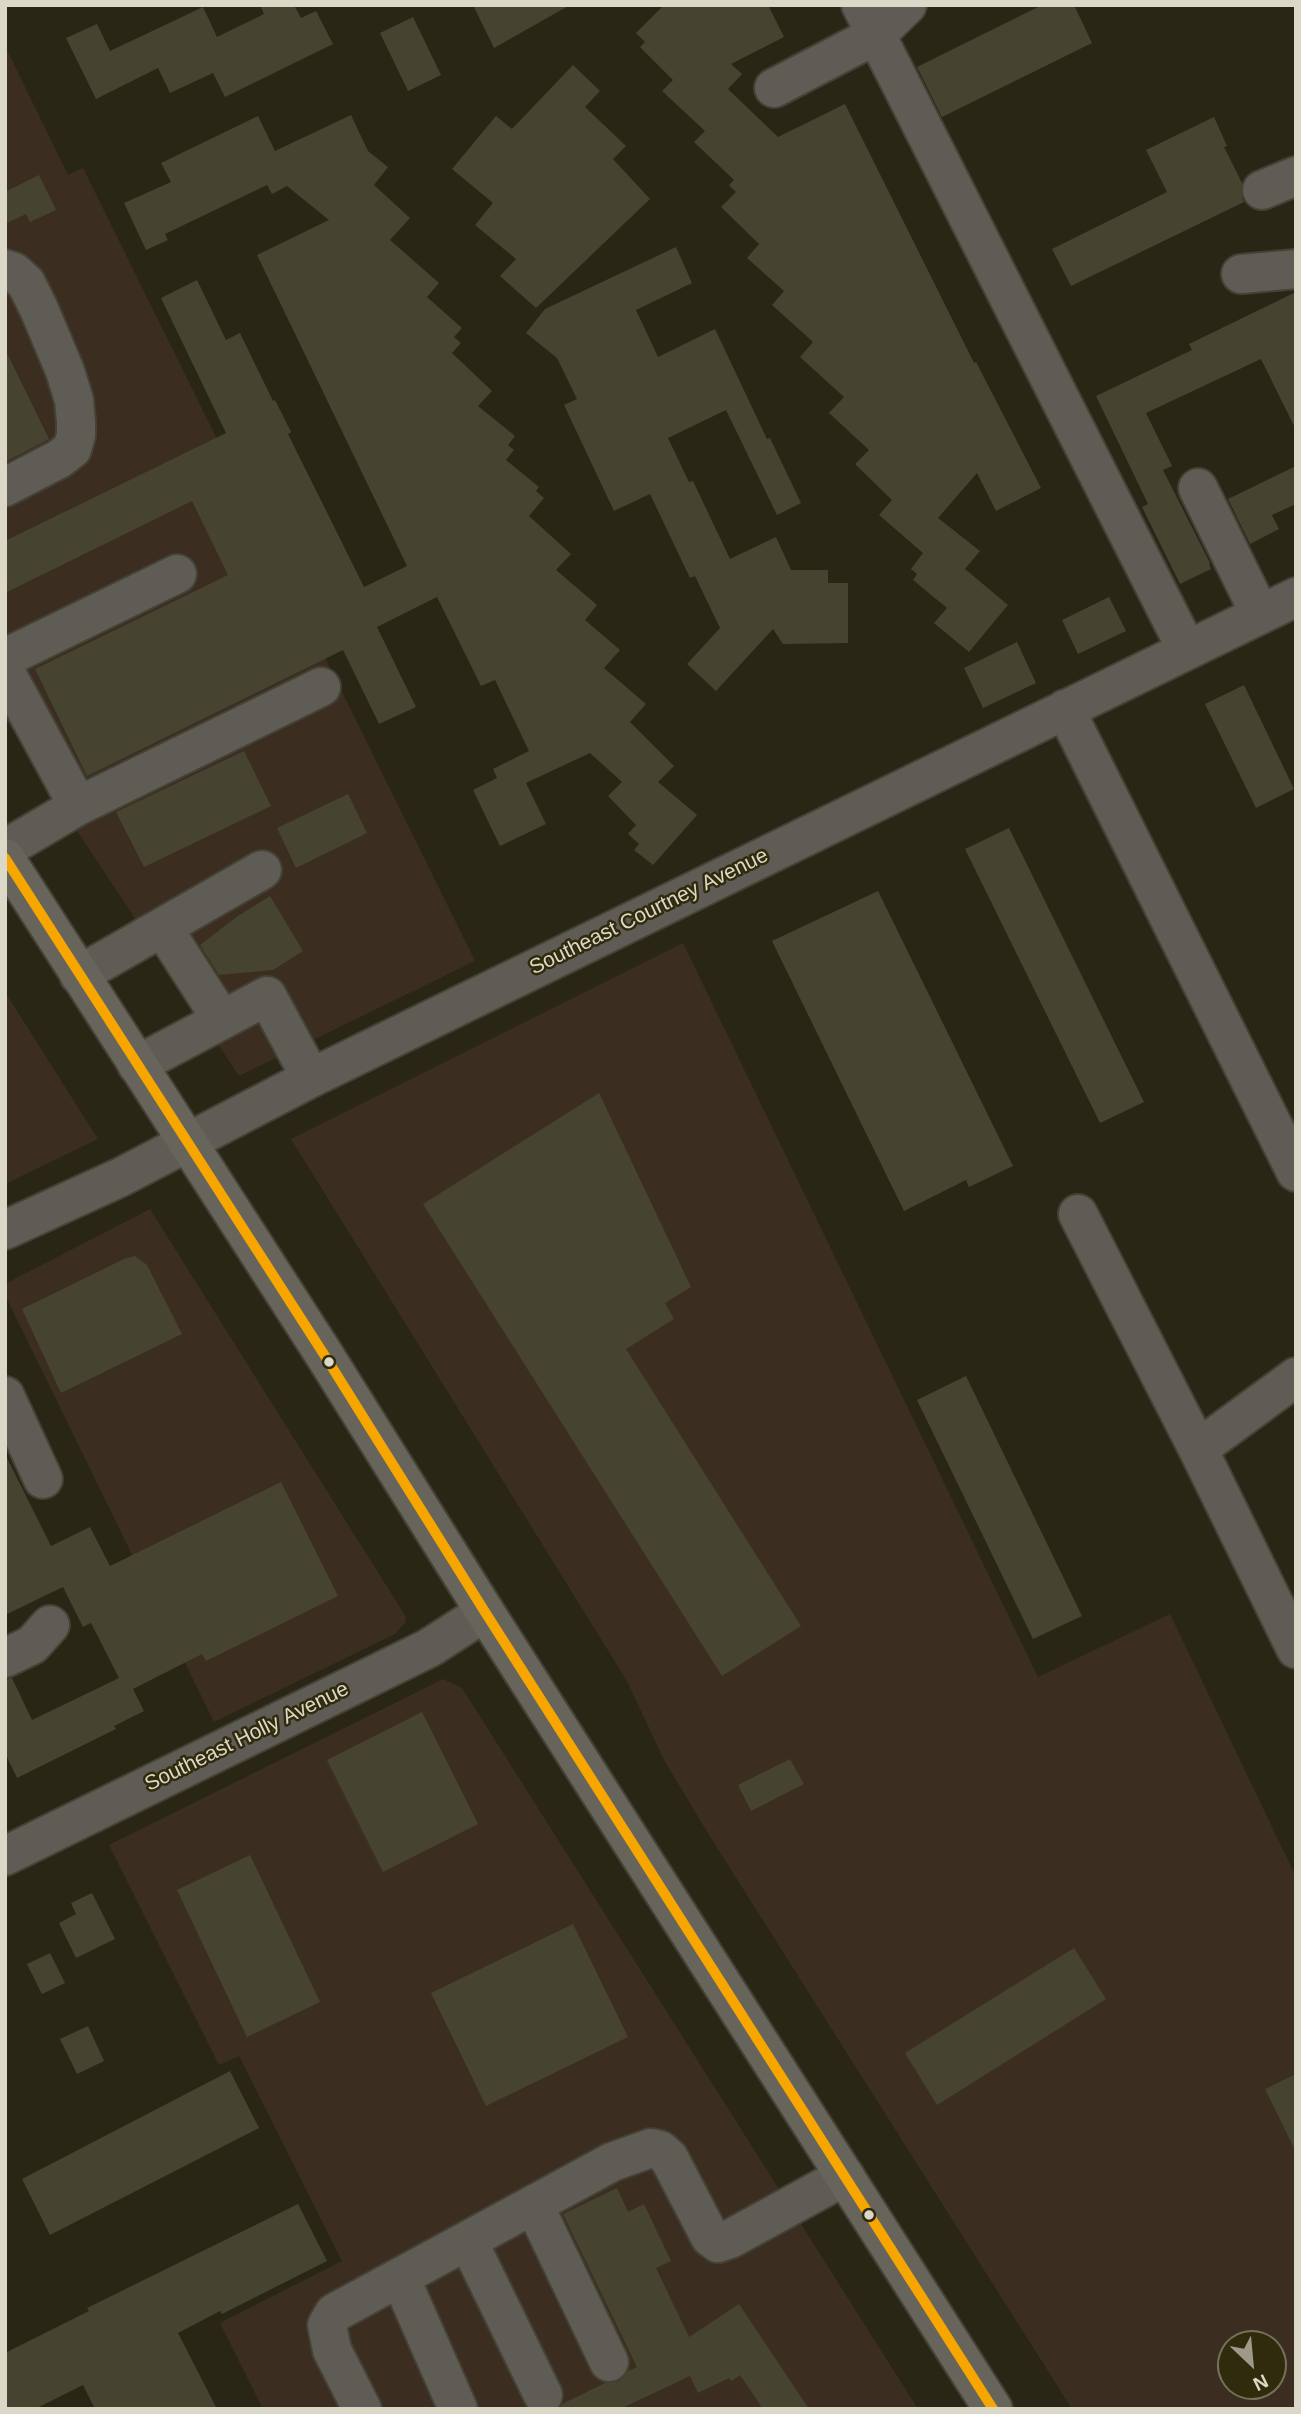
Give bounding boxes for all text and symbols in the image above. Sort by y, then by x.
street label: Southeast Courtney Avenue [526,843,772,981]
unlabelled marker [322,1355,336,1369]
street label: Southeast Holly Avenue [141,1677,353,1797]
unlabelled marker [862,2208,876,2222]
north arrow [1217,2330,1287,2400]
text: N [1250,2370,1271,2395]

